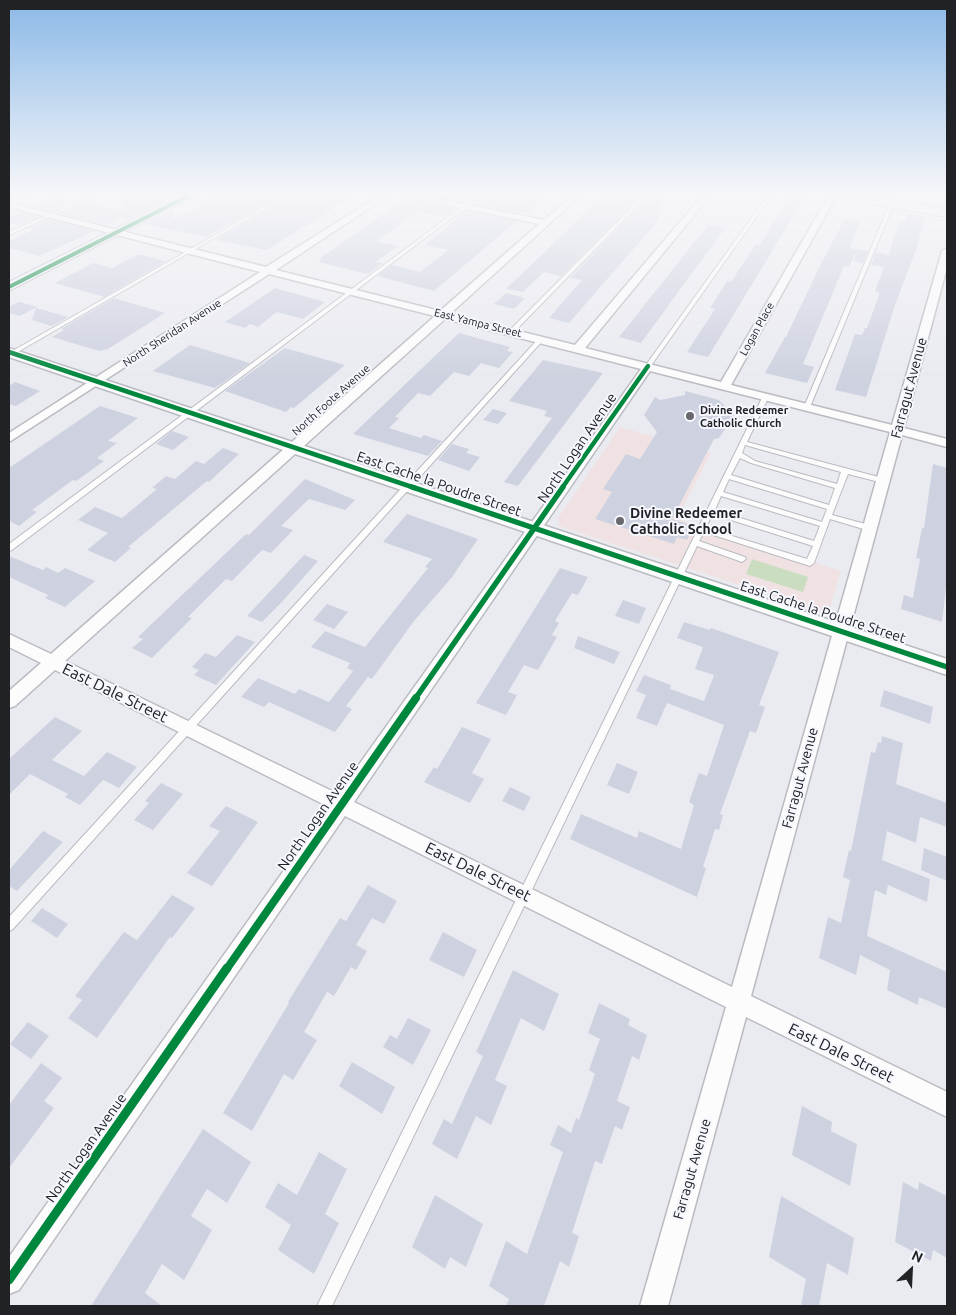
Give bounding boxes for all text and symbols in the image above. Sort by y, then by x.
street label: North Sheridan Avenue [120,296,224,370]
street label: Logan Place [737,300,777,358]
street label: East Yampa Street [433,306,523,340]
street label: Farragut Avenue [887,336,931,440]
street label: North Foote Avenue [289,362,373,438]
street label: North Logan Avenue [534,390,620,506]
place label: Divine Redeemer Catholic Church [700,403,788,429]
marker: Divine Redeemer Catholic Church [684,410,696,422]
street label: East Cache la Poudre Street [354,448,524,520]
place label: Divine Redeemer Catholic School [630,505,742,538]
marker: Divine Redeemer Catholic School [614,515,626,527]
street label: East Cache la Poudre Street [738,577,908,647]
street label: East Dale Street [59,659,171,727]
street label: Farragut Avenue [778,726,822,830]
street label: North Logan Avenue [274,758,362,874]
street label: East Dale Street [422,838,534,906]
street label: East Dale Street [785,1019,897,1087]
street label: North Logan Avenue [42,1090,130,1206]
street label: Farragut Avenue [670,1117,714,1221]
north arrow [886,1245,936,1295]
text: N [909,1247,925,1266]

